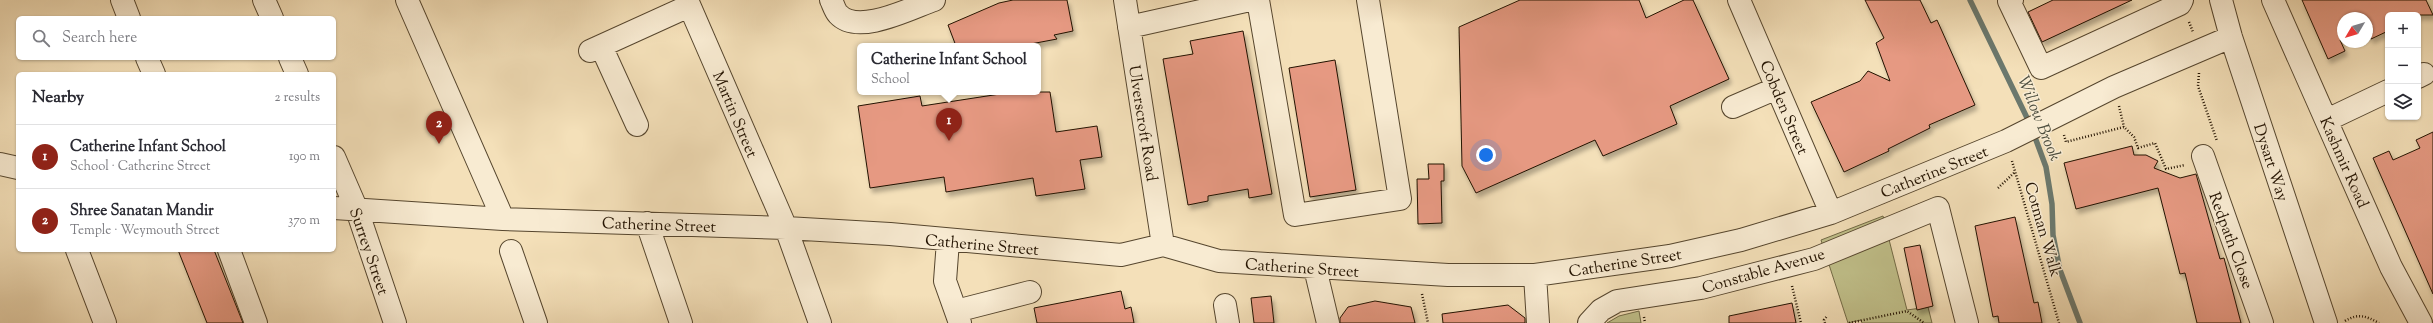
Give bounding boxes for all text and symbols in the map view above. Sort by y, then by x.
north arrow [2337,12,2373,48]
map controls [2385,12,2421,120]
button: + [2385,12,2421,48]
search box [16,16,336,60]
icon: search [30,27,52,49]
text: Search here [62,28,137,49]
popup [857,43,1041,95]
button: − [2385,48,2421,84]
text: Catherine Infant School [871,50,1027,71]
street label: Cobden Street [1753,57,1813,159]
street label: Ulverscroft Road [1121,64,1162,183]
street label: Martin Street [705,68,762,162]
text: School [871,71,910,89]
water label: Willow Brook [2010,73,2066,165]
button: layers [2385,84,2421,120]
text: Nearby [32,86,84,110]
text: 2 results [275,89,320,107]
pin: 1 [936,108,962,141]
pin: 2 [426,111,452,144]
street label: Kashmir Road [2312,114,2373,212]
street label: Dysart Way [2246,121,2293,205]
text: Catherine Infant School [70,137,226,158]
street label: Catherine Street [1878,141,1993,205]
your location [1476,145,1496,165]
text: 1 [43,148,47,166]
text: 190 m [289,148,320,166]
text: School · Catherine Street [70,158,210,176]
street label: Cotman Walk [2017,180,2066,280]
street label: Redpath Close [2201,189,2258,292]
text: Shree Sanatan Mandir [70,201,214,222]
street label: Surrey Street [342,205,393,299]
text: 2 [42,212,48,230]
text: 370 m [288,212,320,230]
street label: Catherine Street [602,213,717,240]
text: Temple · Weymouth Street [70,222,219,240]
street label: Catherine Street [924,230,1040,263]
street label: Catherine Street [1567,244,1684,285]
street label: Constable Avenue [1700,244,1828,301]
street label: Catherine Street [1244,254,1360,285]

